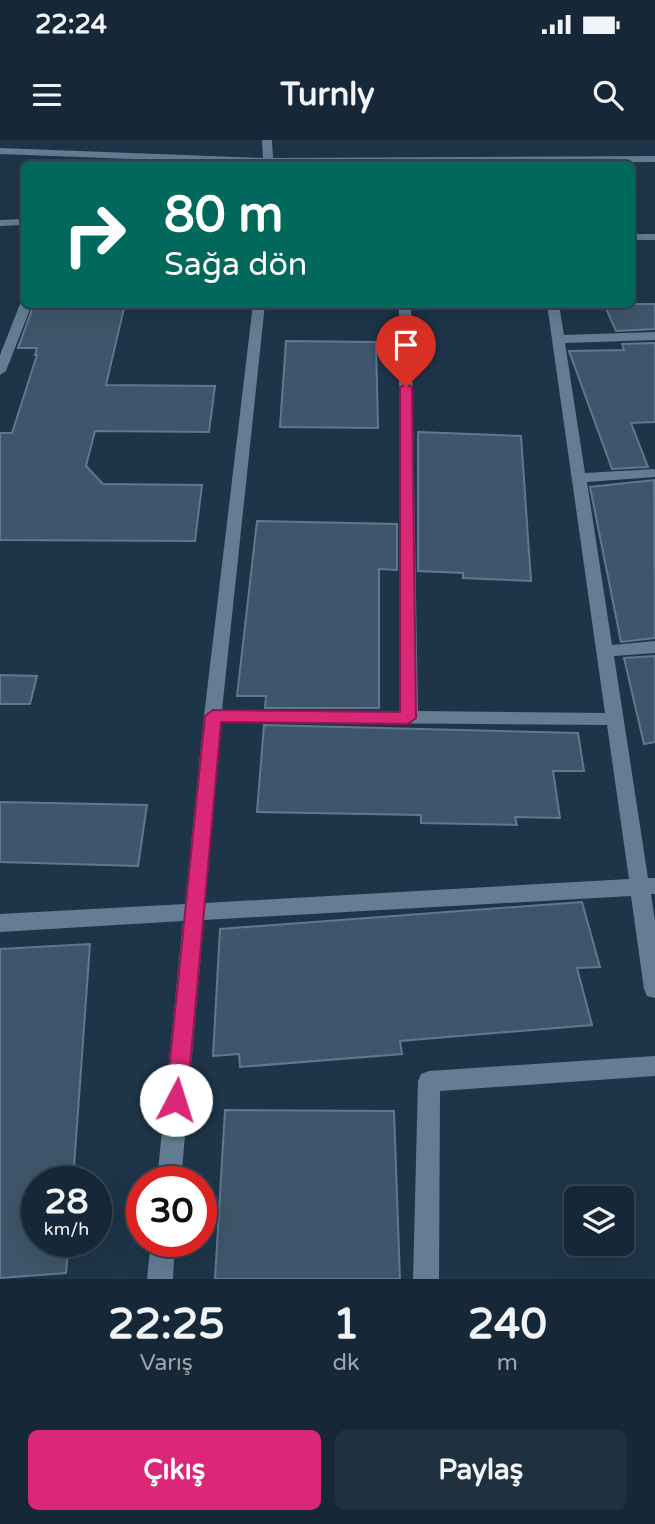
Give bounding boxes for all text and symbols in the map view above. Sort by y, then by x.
text: 22:24 [35,9,107,40]
icon: menu [28,76,66,114]
text: Turnly [281,76,374,114]
icon: search [589,76,627,114]
text: 80 m [164,186,283,245]
icon: right [49,189,140,280]
text: Sağa dön [164,246,307,284]
pin [376,315,436,387]
icon: arrive [387,326,425,364]
position arrow [139,1063,213,1137]
speed limit sign: 30 [126,1166,217,1257]
text: 28 [45,1181,88,1223]
map controls [564,1186,634,1256]
button: layers [564,1186,634,1256]
text: km/h [44,1218,89,1240]
text: 22:25 [108,1299,225,1350]
text: 1 [333,1299,359,1350]
text: 240 [468,1299,547,1350]
text: Varış [140,1349,193,1377]
text: dk [333,1349,360,1377]
text: m [497,1349,518,1377]
button: Çıkış [28,1430,321,1510]
button: Paylaş [335,1430,627,1510]

